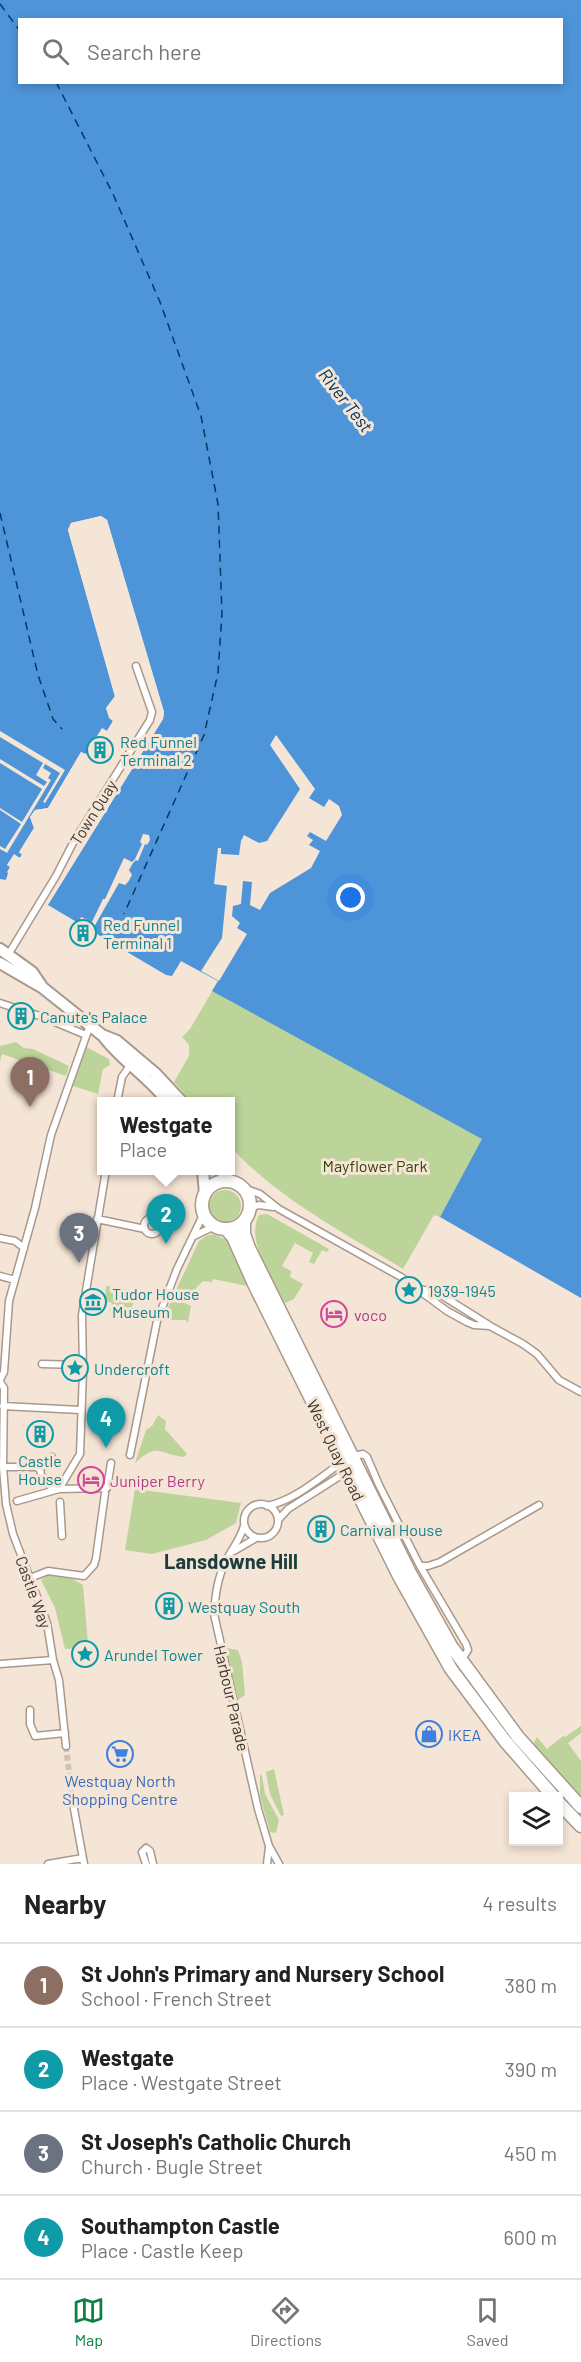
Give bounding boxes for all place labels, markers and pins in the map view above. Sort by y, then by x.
place label: Red Funnel Terminal 2 [120,732,197,769]
building icon: Red Funnel Terminal 2 [85,735,115,765]
place label: Red Funnel Terminal 1 [103,915,180,952]
building icon: Red Funnel Terminal 1 [68,918,98,948]
building icon: Canute's Palace [6,1001,36,1031]
place label: Canute's Palace [40,1007,148,1026]
pin: 1 [10,1058,50,1107]
pin: 2 [146,1194,186,1244]
pin: 3 [60,1214,98,1263]
place icon: 1939-1945 [394,1275,424,1305]
place label: 1939-1945 [428,1281,496,1300]
place label: Tudor House Museum [112,1284,199,1321]
museum icon: Tudor House Museum [78,1287,108,1317]
hotel icon: voco [319,1299,349,1329]
place label: voco [354,1305,387,1324]
place icon: Undercroft [60,1353,90,1383]
place label: Undercroft [94,1359,170,1378]
pin: 4 [86,1398,126,1448]
building icon: Castle House [25,1419,55,1449]
place label: Castle House [18,1451,62,1488]
hotel icon: Juniper Berry [76,1465,106,1495]
place label: Juniper Berry [110,1471,205,1490]
building icon: Carnival House [306,1514,336,1544]
place label: Carnival House [340,1520,443,1539]
building icon: Westquay South [154,1591,184,1621]
place label: Westquay South [188,1597,300,1616]
place icon: Arundel Tower [70,1639,100,1669]
place label: Arundel Tower [104,1645,203,1664]
shop icon: IKEA [414,1719,444,1749]
place label: IKEA [448,1725,482,1744]
supermarket icon: Westquay North Shopping Centre [105,1739,135,1769]
place label: Westquay North Shopping Centre [62,1771,178,1808]

